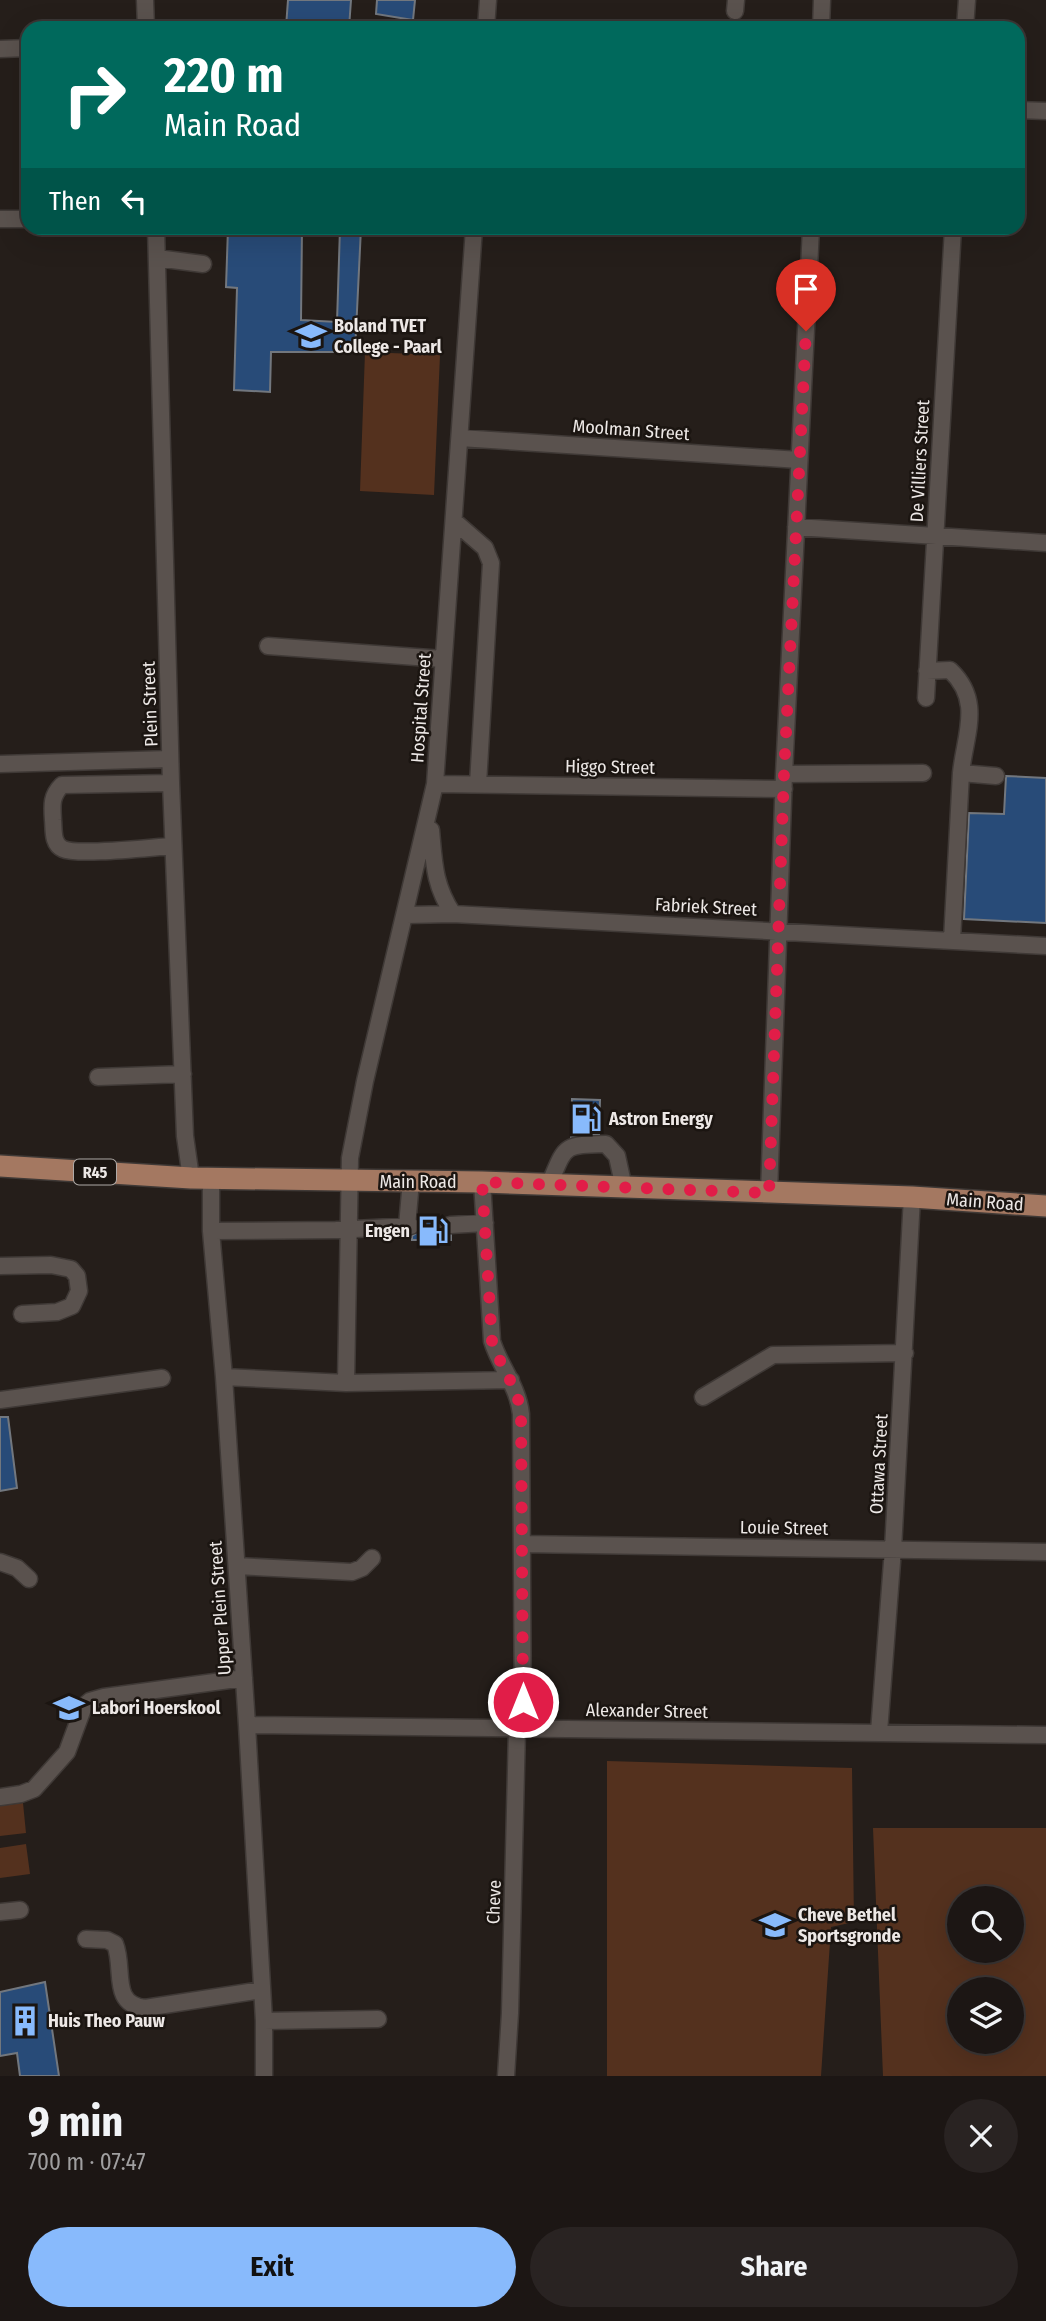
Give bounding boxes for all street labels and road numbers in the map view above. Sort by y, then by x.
street label: De Villiers Street [906,399,934,523]
street label: Moolman Street [572,415,690,445]
street label: Hospital Street [406,652,436,764]
street label: Plein Street [138,661,162,747]
street label: Higgo Street [565,755,655,779]
street label: Fabriek Street [655,893,758,921]
road number: R45 [74,1160,116,1184]
street label: Main Road [379,1171,457,1193]
street label: Main Road [946,1188,1024,1216]
street label: Ottawa Street [865,1413,893,1515]
street label: Louie Street [740,1516,828,1540]
street label: Upper Plein Street [204,1540,236,1676]
street label: Alexander Street [586,1699,708,1723]
street label: Cheve [482,1879,506,1924]

